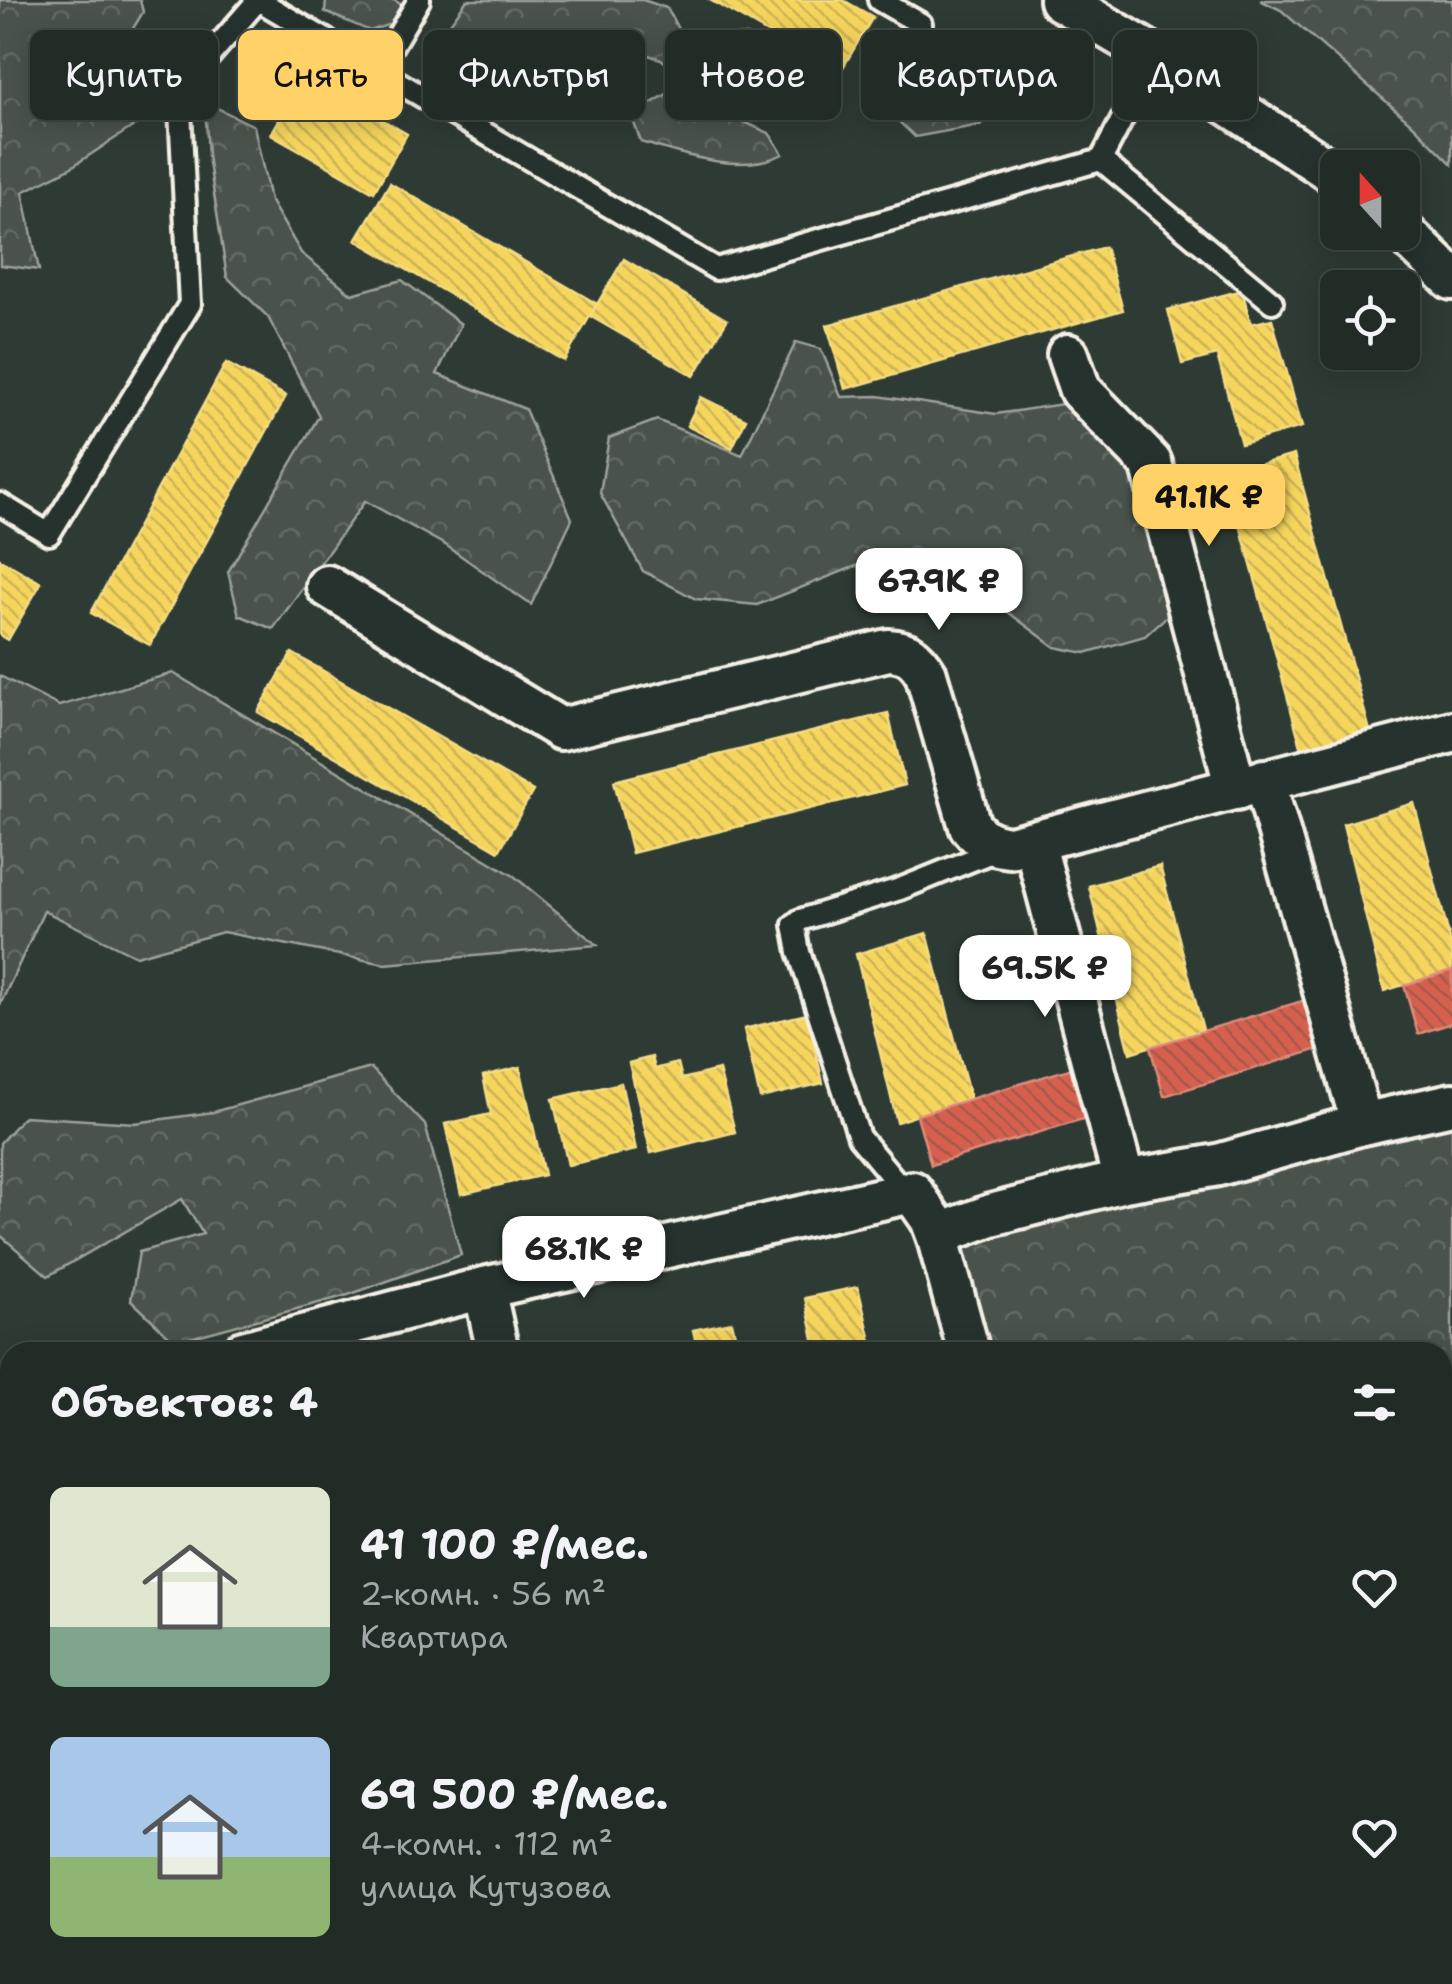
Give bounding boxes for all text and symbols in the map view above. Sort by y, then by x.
chip: Купить [30,30,218,120]
chip: Снять [238,30,403,120]
chip: Фильтры [423,30,645,120]
chip: Новое [665,30,841,120]
chip: Квартира [861,30,1093,120]
chip: Дом [1113,30,1257,120]
north arrow [1320,150,1420,250]
map controls [1320,150,1420,370]
button: locate [1320,270,1420,370]
pin: 41.1K ₽ [1117,464,1301,549]
text: 41.1K ₽ [1154,475,1264,518]
pin: 67.9K ₽ [847,548,1031,633]
text: 67.9K ₽ [878,559,1000,602]
pin: 69.5K ₽ [953,935,1137,1020]
text: 69.5K ₽ [981,946,1109,989]
pin: 68.1K ₽ [492,1216,676,1301]
text: 68.1K ₽ [524,1227,644,1270]
text: Объектов: 4 [50,1374,318,1430]
icon: filters [1347,1375,1402,1430]
text: 41 100 ₽/мес. [360,1516,649,1572]
icon: home [130,1527,250,1647]
icon: heart [1347,1560,1402,1615]
text: 2-комн. · 56 m² [360,1572,606,1615]
text: Квартира [360,1615,508,1658]
text: 69 500 ₽/мес. [360,1766,669,1822]
icon: home [130,1777,250,1897]
icon: heart [1347,1810,1402,1865]
text: 4-комн. · 112 m² [360,1822,613,1865]
text: улица Кутузова [360,1865,611,1908]

